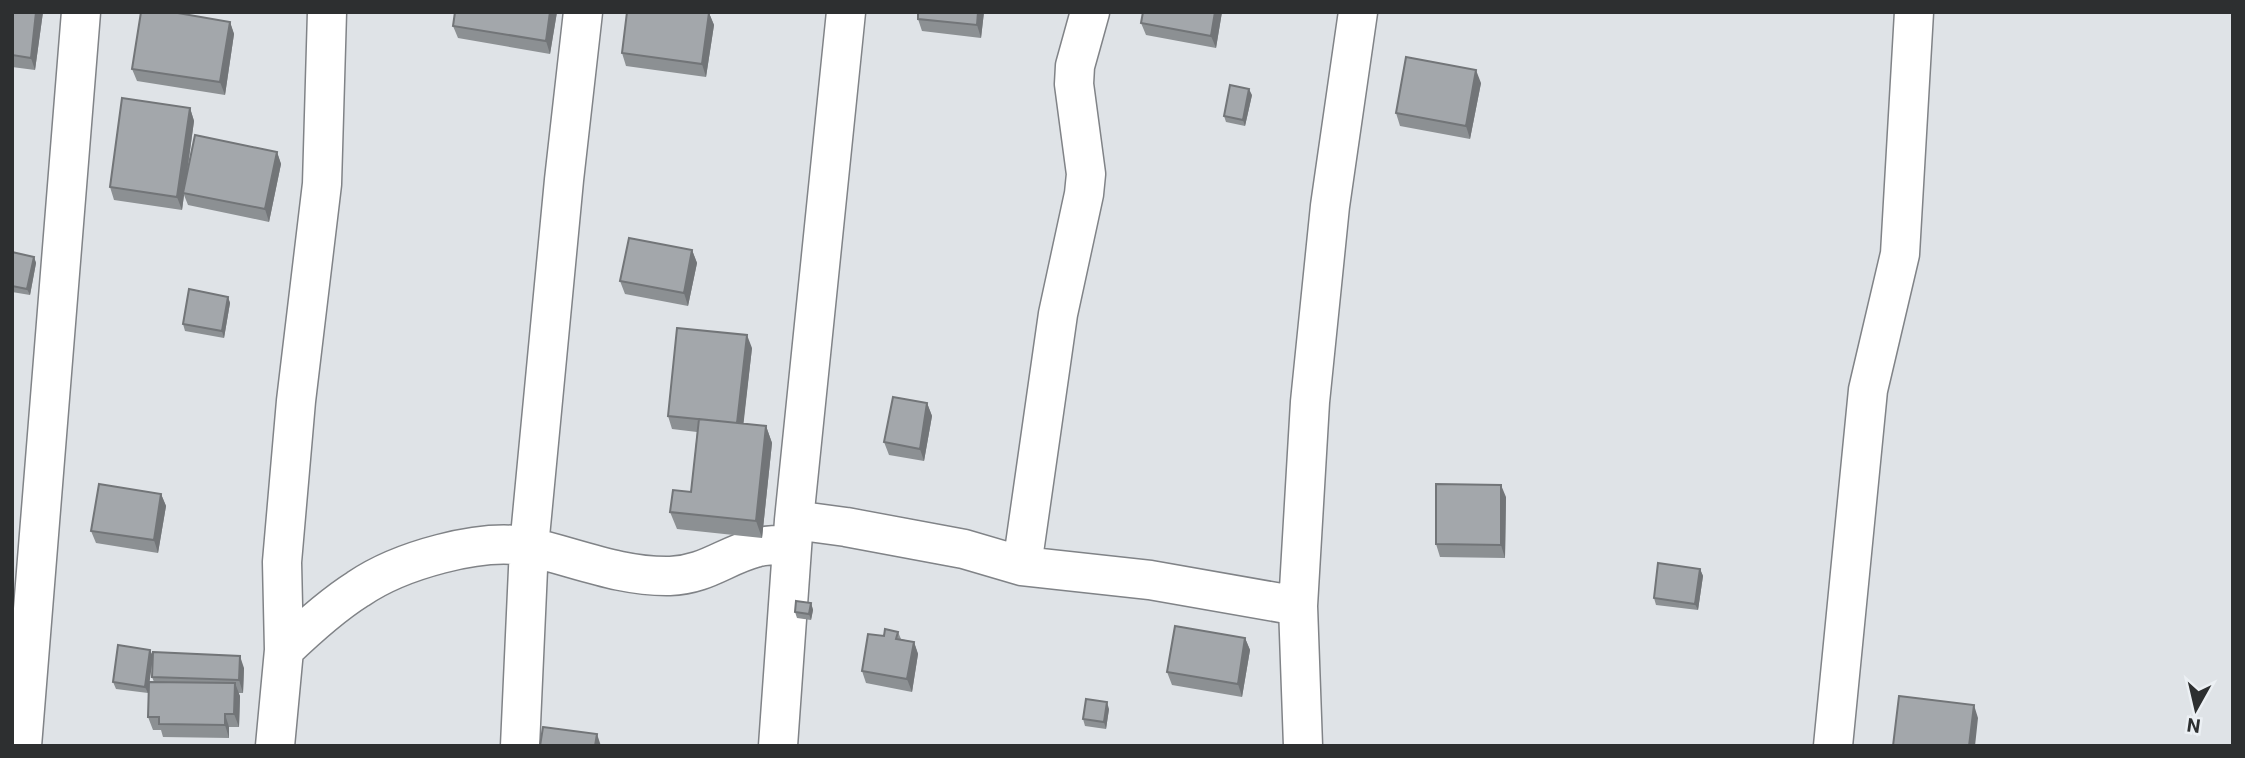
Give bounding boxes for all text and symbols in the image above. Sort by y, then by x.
north arrow [2161,674,2231,744]
text: N [2185,713,2202,738]

